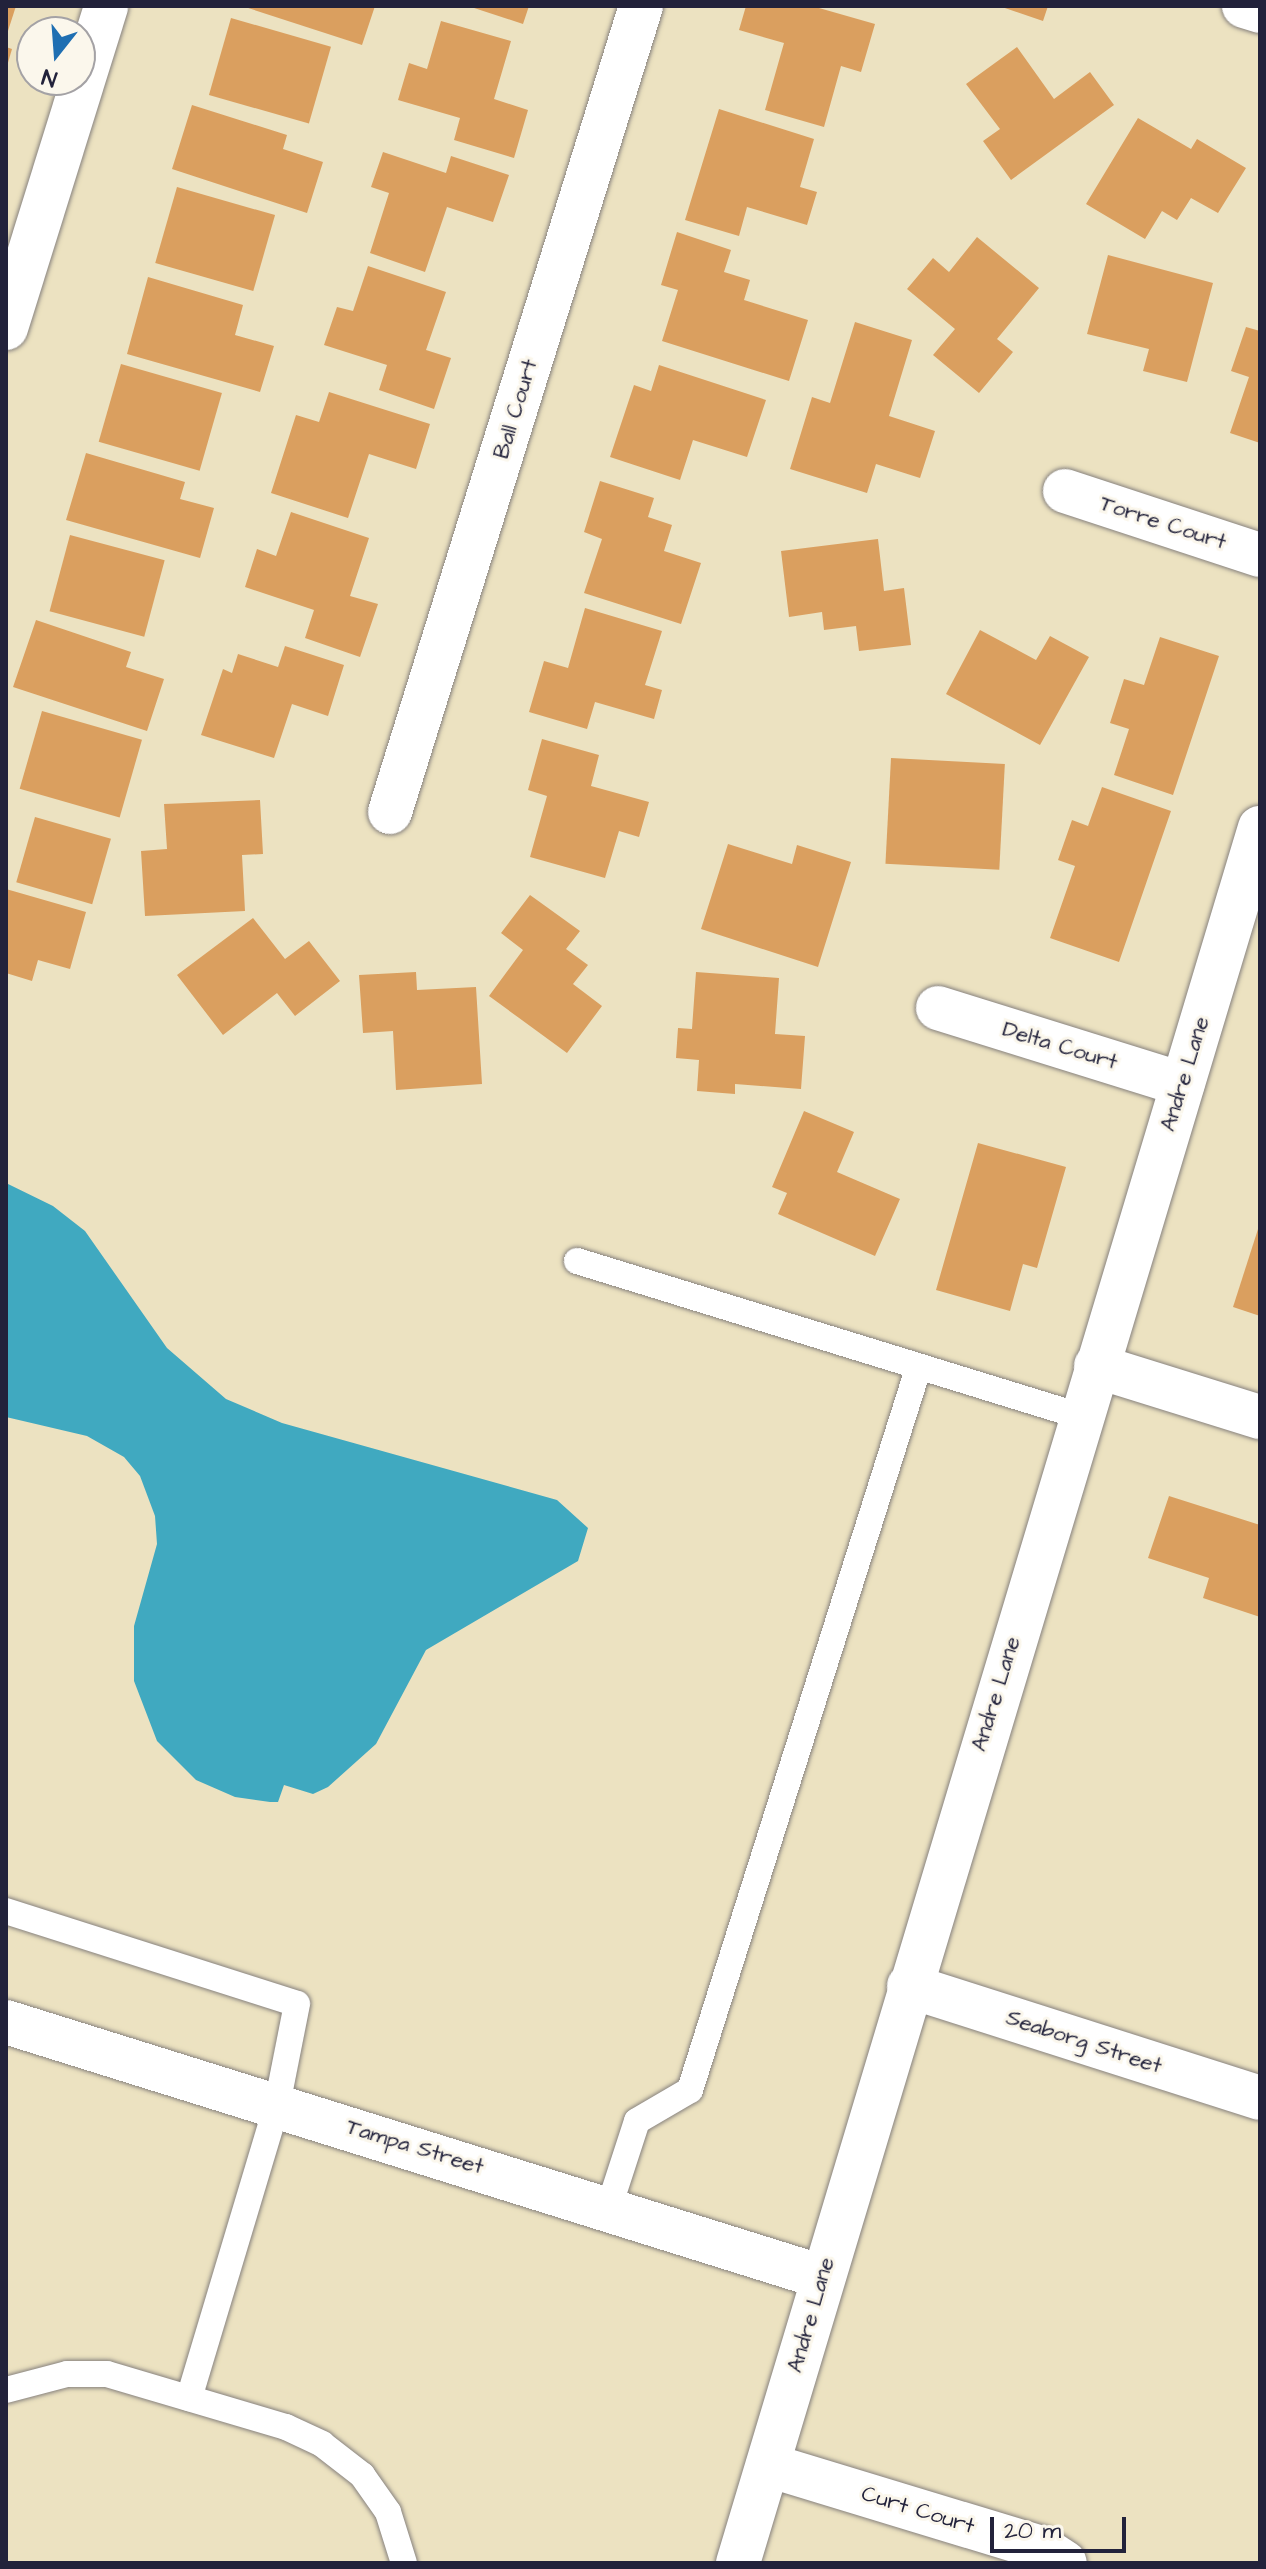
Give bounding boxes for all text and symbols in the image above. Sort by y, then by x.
north arrow [16,16,96,96]
text: N [38,61,61,94]
street label: Ball Court [488,356,544,462]
street label: Torre Court [1097,490,1229,556]
street label: Andre Lane [1155,1013,1215,1135]
street label: Delta Court [999,1016,1121,1076]
street label: Andre Lane [966,1633,1026,1755]
street label: Seaborg Street [1003,2004,1165,2080]
street label: Tampa Street [343,2114,487,2180]
street label: Andre Lane [782,2254,840,2376]
street label: Curt Court [858,2480,978,2540]
scale bar [994,2501,1130,2551]
text: 20 m [1004,2514,1061,2548]

